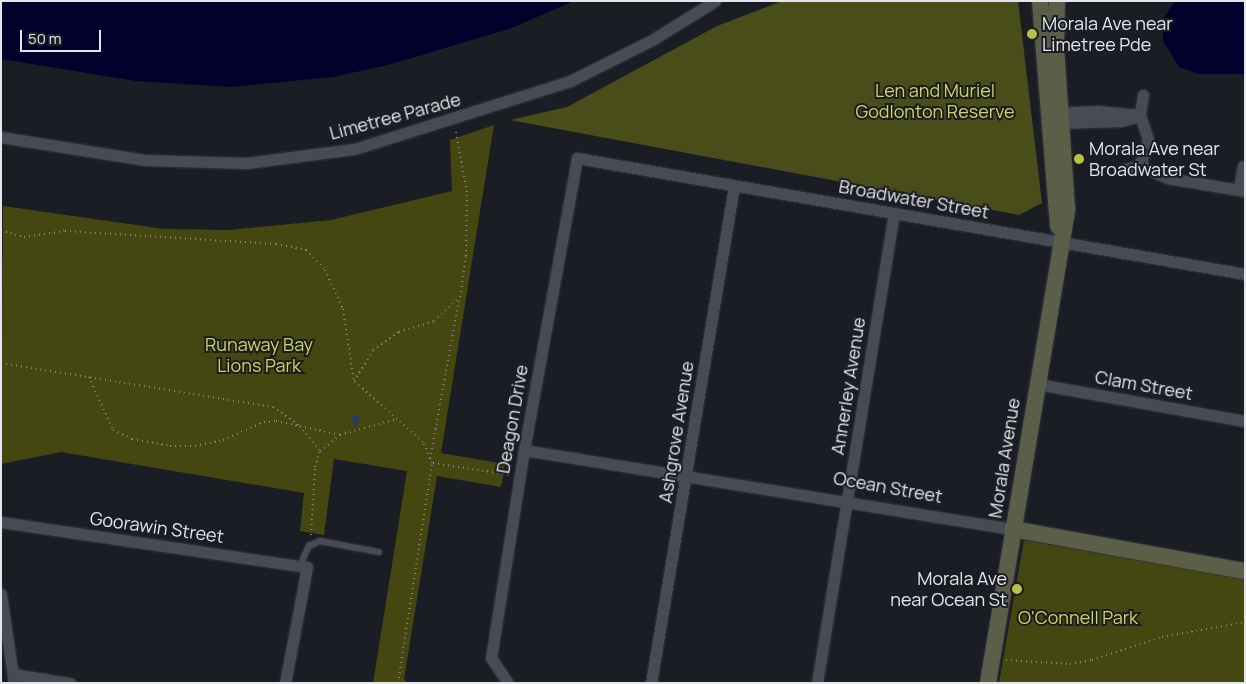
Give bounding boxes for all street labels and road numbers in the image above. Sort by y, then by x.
street label: Limetree Parade [327,88,463,144]
street label: Broadwater Street [837,175,991,223]
street label: Annerley Avenue [826,316,870,456]
street label: Ashgrove Avenue [654,360,698,504]
street label: Deagon Drive [492,363,532,475]
street label: Clam Street [1093,366,1195,404]
street label: Morala Avenue [984,396,1024,520]
street label: Ocean Street [832,467,944,507]
street label: Goorawin Street [89,507,225,547]

